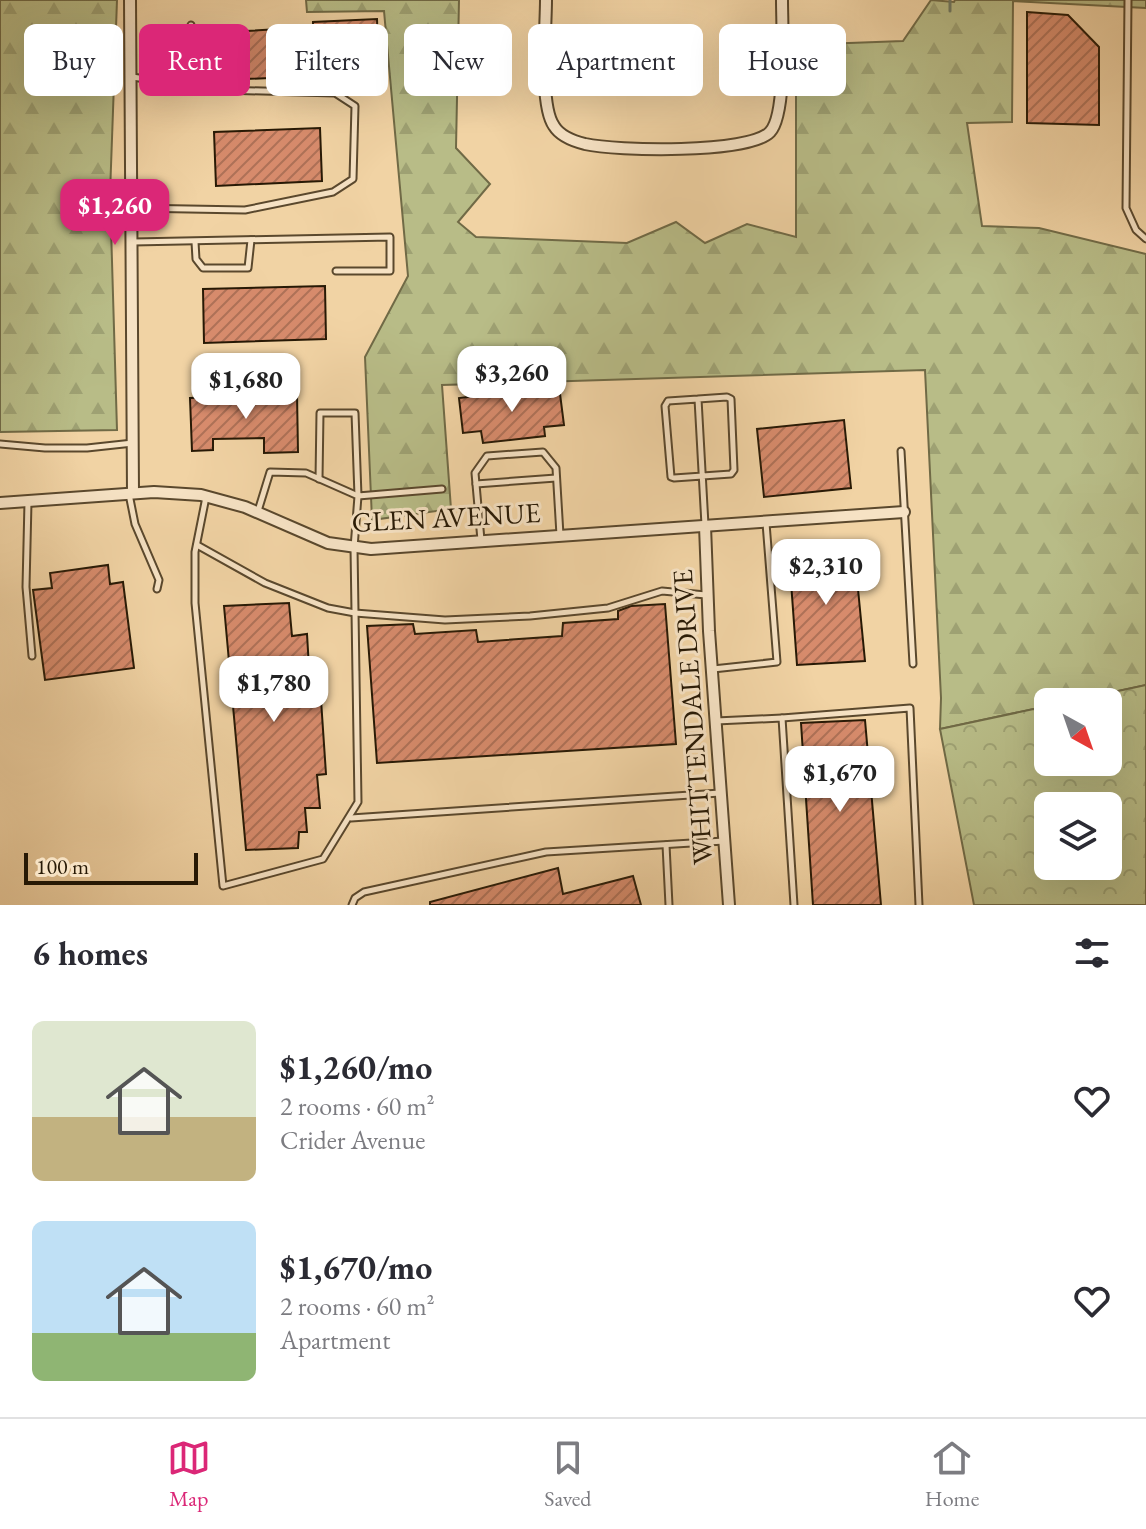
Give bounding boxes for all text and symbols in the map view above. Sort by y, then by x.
chip: Buy [24,24,123,96]
chip: Rent [139,24,250,96]
chip: Filters [266,24,388,96]
chip: New [404,24,512,96]
chip: Apartment [528,24,703,96]
chip: House [719,24,846,96]
pin: $1,260 [50,179,180,247]
text: $1,260 [78,188,152,222]
pin: $3,260 [447,346,577,414]
pin: $1,680 [181,353,311,421]
text: $3,260 [475,355,549,389]
text: $1,680 [209,362,283,396]
street label: GLEN AVENUE [351,494,542,540]
pin: $2,310 [761,539,891,607]
text: $2,310 [789,548,863,582]
street label: WHITTENDALE DRIVE [664,568,720,866]
pin: $1,780 [209,656,339,724]
text: $1,780 [237,665,311,699]
north arrow [1034,688,1122,776]
map controls [1034,688,1122,880]
pin: $1,670 [775,746,905,814]
text: $1,670 [803,755,877,789]
button: layers [1034,792,1122,880]
scale bar [24,849,198,885]
text: 100 m [36,852,89,881]
text: 6 homes [32,931,148,975]
icon: filters [1070,931,1114,975]
text: $1,260/mo [280,1045,432,1089]
icon: home [96,1053,192,1149]
icon: heart [1070,1079,1114,1123]
text: 2 rooms · 60 m² [280,1089,435,1123]
text: Crider Avenue [280,1123,425,1157]
text: $1,670/mo [280,1245,432,1289]
icon: home [96,1253,192,1349]
icon: heart [1070,1279,1114,1323]
text: 2 rooms · 60 m² [280,1289,435,1323]
text: Apartment [280,1323,390,1357]
tab: Map [167,1436,211,1513]
tab: Saved [544,1436,591,1513]
tab: Home [925,1436,979,1513]

